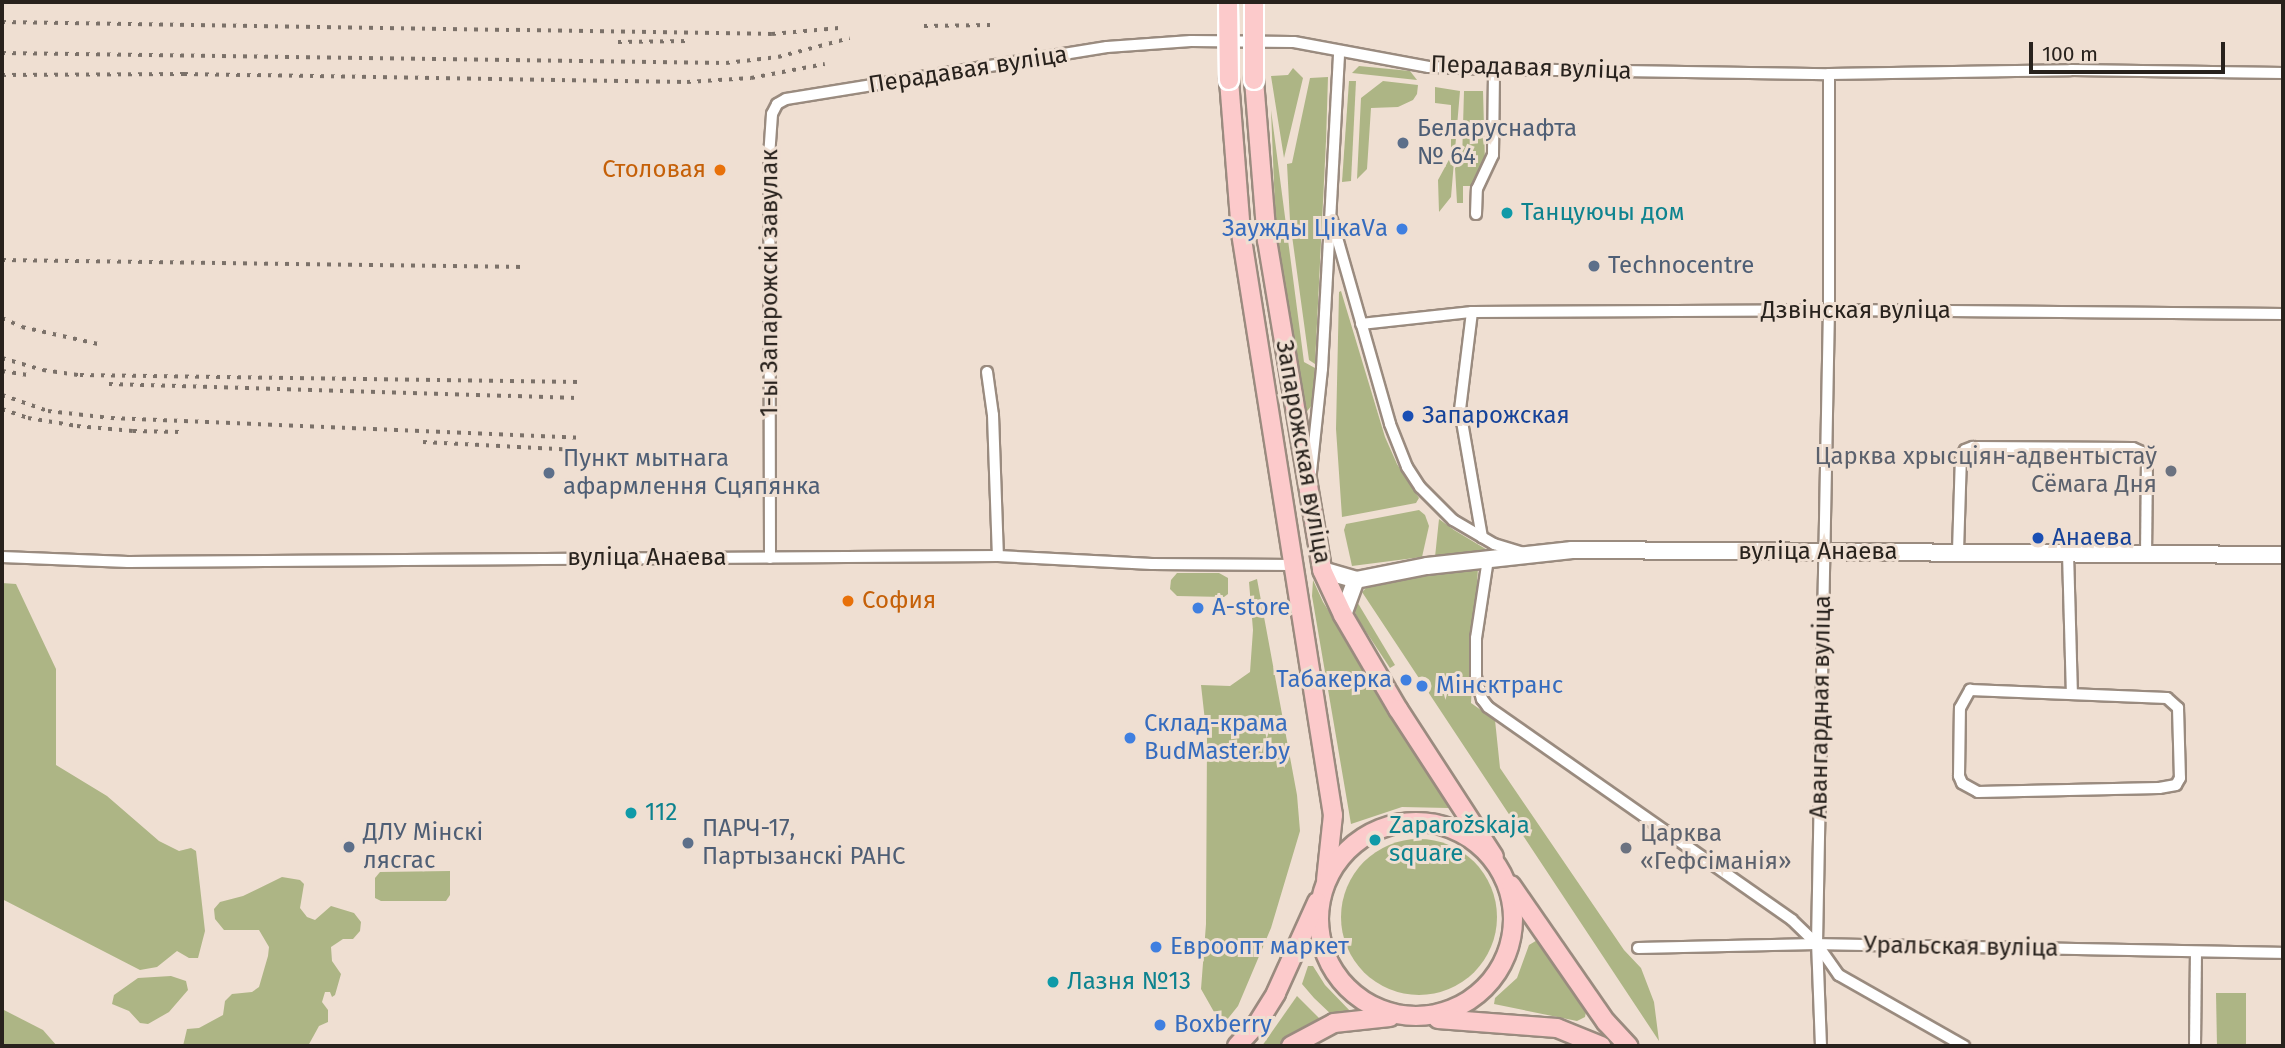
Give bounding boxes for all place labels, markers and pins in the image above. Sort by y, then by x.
place label: Беларуснафта № 64 [1417,115,1577,171]
marker: Беларуснафта № 64 [1395,135,1411,151]
place label: Столовая [602,156,706,184]
marker: Столовая [712,162,728,178]
place label: Танцуючы дом [1521,199,1685,227]
marker: Танцуючы дом [1499,205,1515,221]
place label: Заужды ЦікаVа [1222,215,1388,243]
marker: Заужды ЦікаVа [1394,221,1410,237]
place label: Technocentre [1608,252,1754,280]
marker: Technocentre [1586,258,1602,274]
place label: Запарожская [1422,402,1570,430]
marker: Запарожская [1400,408,1416,424]
place label: Царква хрысціян-адвентыстаў Сёмага Дня [1815,443,2157,499]
place label: Пункт мытнага афармлення Сцяпянка [563,445,821,501]
marker: Царква хрысціян-адвентыстаў Сёмага Дня [2163,463,2179,479]
marker: Пункт мытнага афармлення Сцяпянка [541,465,557,481]
place label: Анаева [2052,524,2132,552]
marker: Анаева [2030,530,2046,546]
place label: София [862,587,936,615]
marker: София [840,593,856,609]
place label: А-store [1212,594,1290,622]
marker: А-store [1190,600,1206,616]
place label: Табакерка [1276,666,1392,694]
marker: Табакерка [1398,672,1414,688]
place label: Мінсктранс [1436,672,1563,700]
marker: Мінсктранс [1414,678,1430,694]
place label: Склад-крама BudMaster.by [1144,710,1290,766]
marker: Склад-крама BudMaster.by [1122,730,1138,746]
place label: 112 [645,799,677,827]
marker: 112 [623,805,639,821]
place label: Zaparožskaja square [1389,812,1530,868]
place label: ПАРЧ-17, Партызанскі РАНС [702,815,905,871]
place label: ДЛУ Мінскі лясгас [363,819,483,875]
place label: Царква «Гефсіманія» [1640,820,1791,876]
marker: Zaparožskaja square [1367,832,1383,848]
marker: ПАРЧ-17, Партызанскі РАНС [680,835,696,851]
marker: ДЛУ Мінскі лясгас [341,839,357,855]
marker: Царква «Гефсіманія» [1618,840,1634,856]
place label: Евроопт маркет [1170,933,1349,961]
marker: Евроопт маркет [1148,939,1164,955]
place label: Лазня №13 [1067,968,1191,996]
marker: Лазня №13 [1045,974,1061,990]
place label: Boxberry [1174,1011,1272,1039]
marker: Boxberry [1152,1017,1168,1033]

